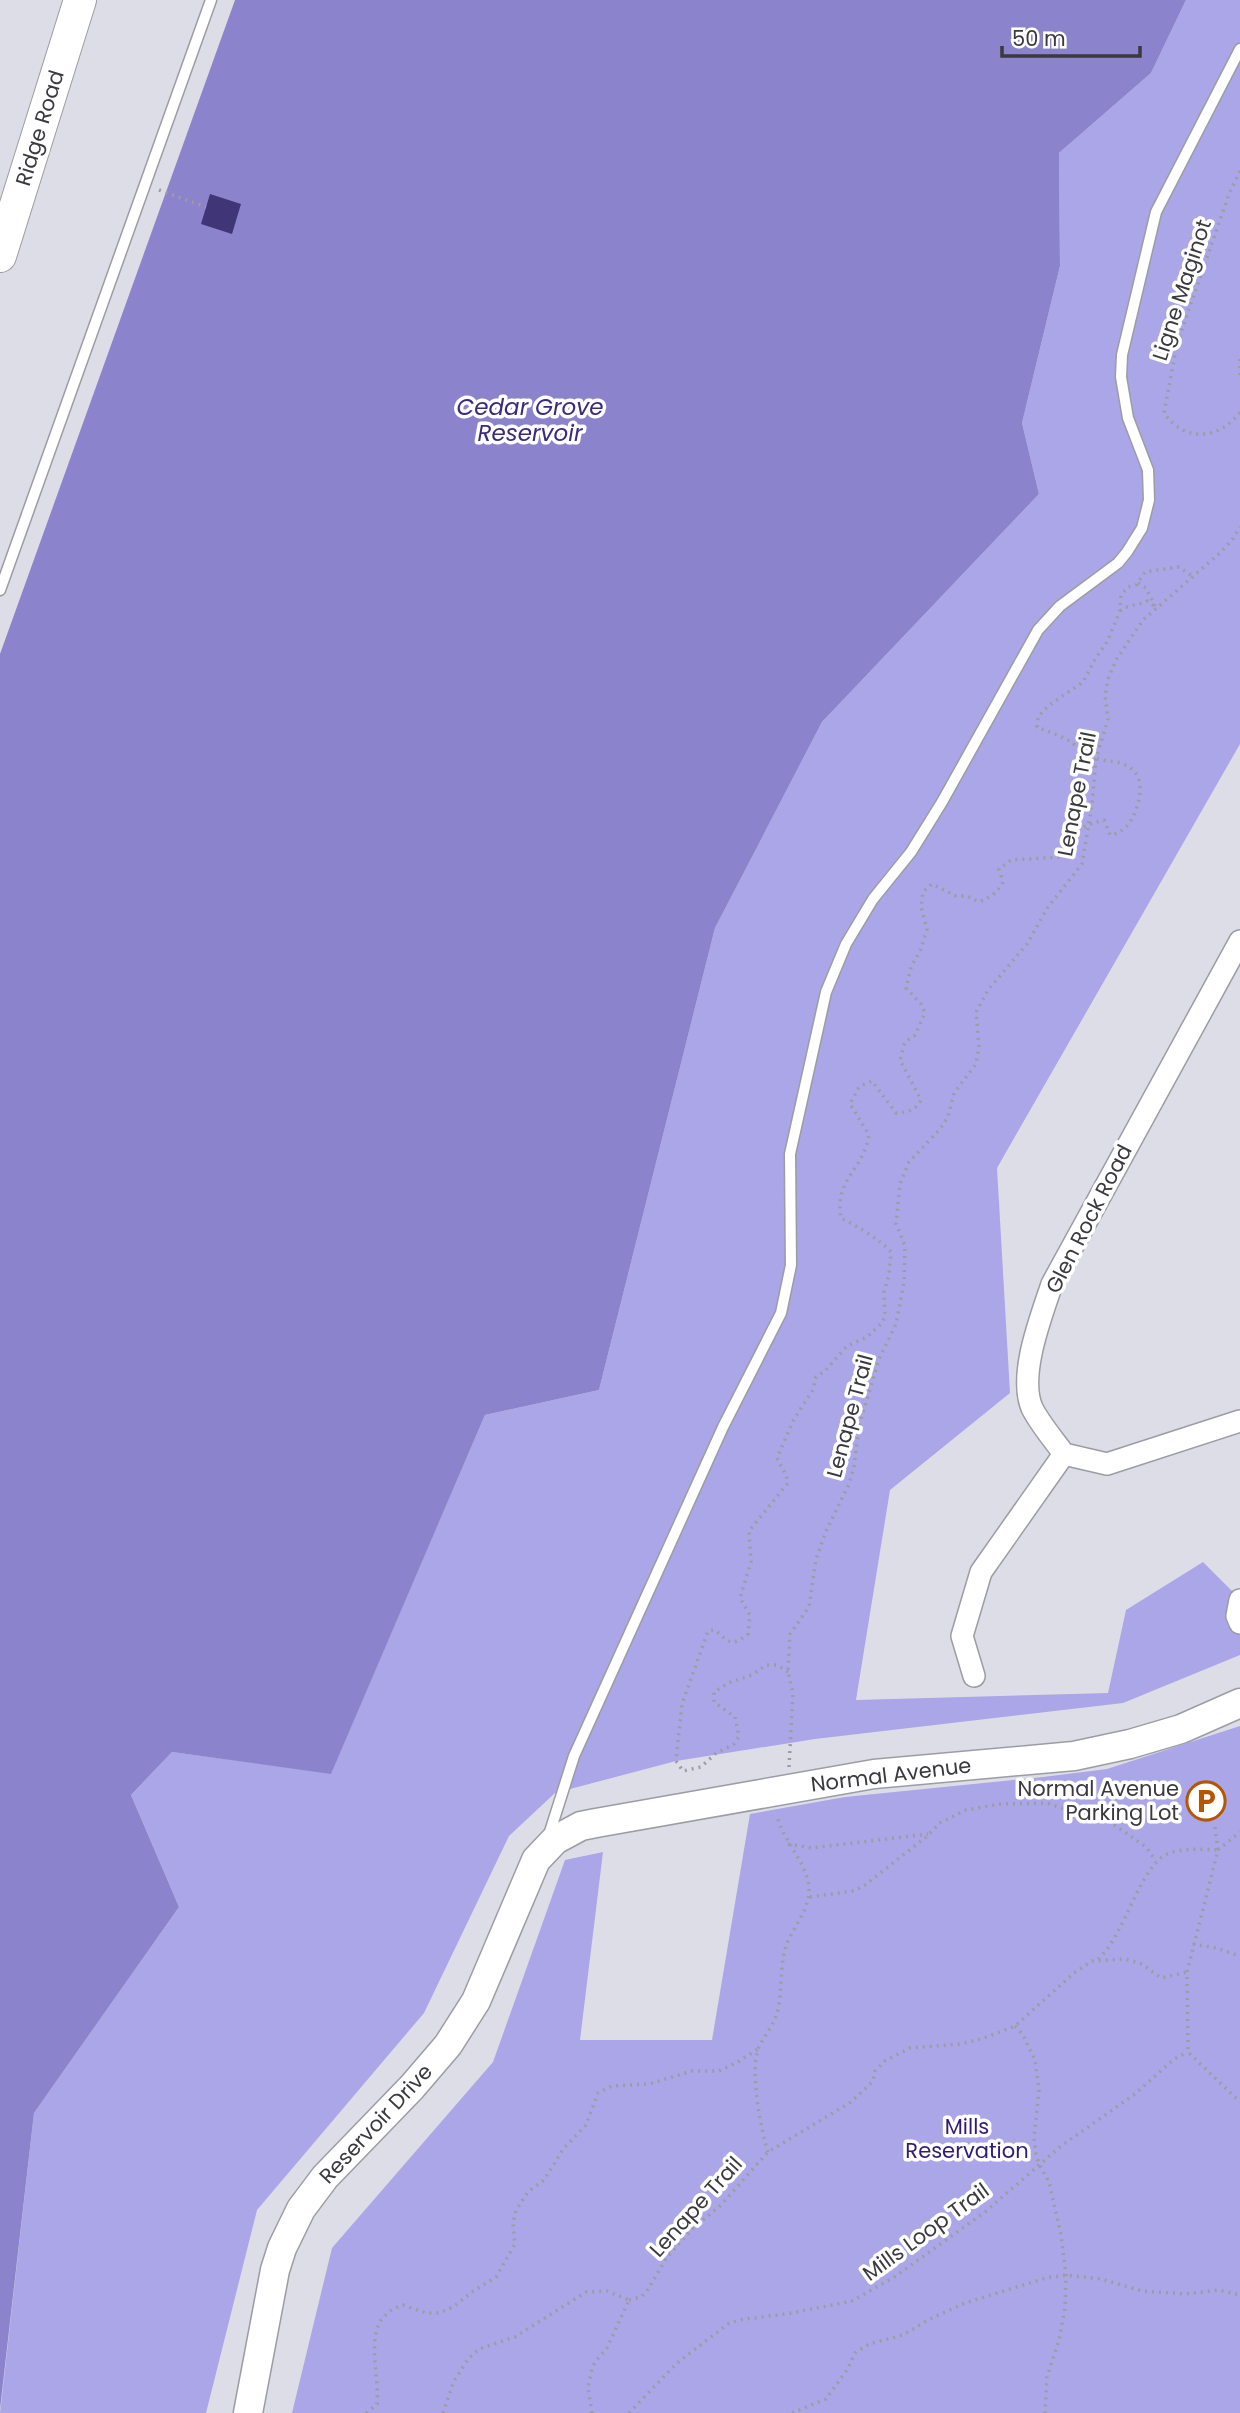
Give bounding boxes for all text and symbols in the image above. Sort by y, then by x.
scale bar [1002,14,1140,58]
text: 50 m [1012,24,1066,53]
street label: Ridge Road [8,66,71,189]
street label: Ligne Maginot [1145,216,1218,364]
water label: Cedar Grove Reservoir [457,391,603,449]
street label: Lenape Trail [1050,729,1103,859]
street label: Glen Rock Road [1039,1139,1139,1298]
street label: Lenape Trail [819,1351,880,1481]
street label: Normal Avenue [809,1750,973,1799]
place label: Normal Avenue Parking Lot [1018,1774,1179,1827]
parking icon: Normal Avenue Parking Lot [1185,1780,1227,1822]
street label: Reservoir Drive [312,2057,439,2190]
park label: Mills Reservation [905,2112,1029,2165]
street label: Lenape Trail [643,2150,749,2263]
street label: Mills Loop Trail [857,2176,995,2287]

